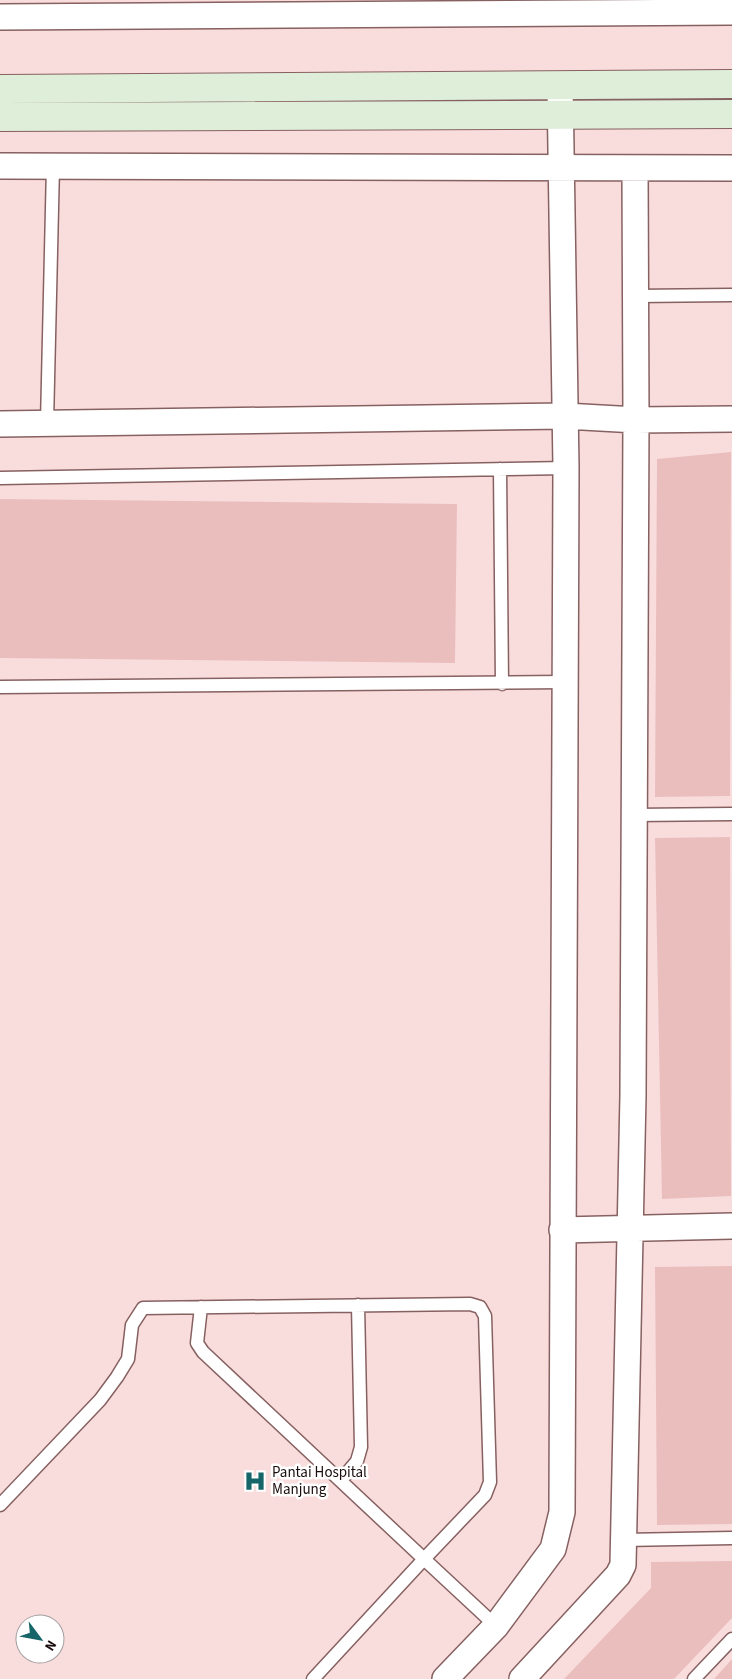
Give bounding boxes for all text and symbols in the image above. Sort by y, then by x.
place label: Pantai Hospital Manjung [272,1462,367,1500]
hospital icon: Pantai Hospital Manjung [242,1468,268,1494]
north arrow [15,1614,65,1664]
text: N [39,1636,61,1655]

